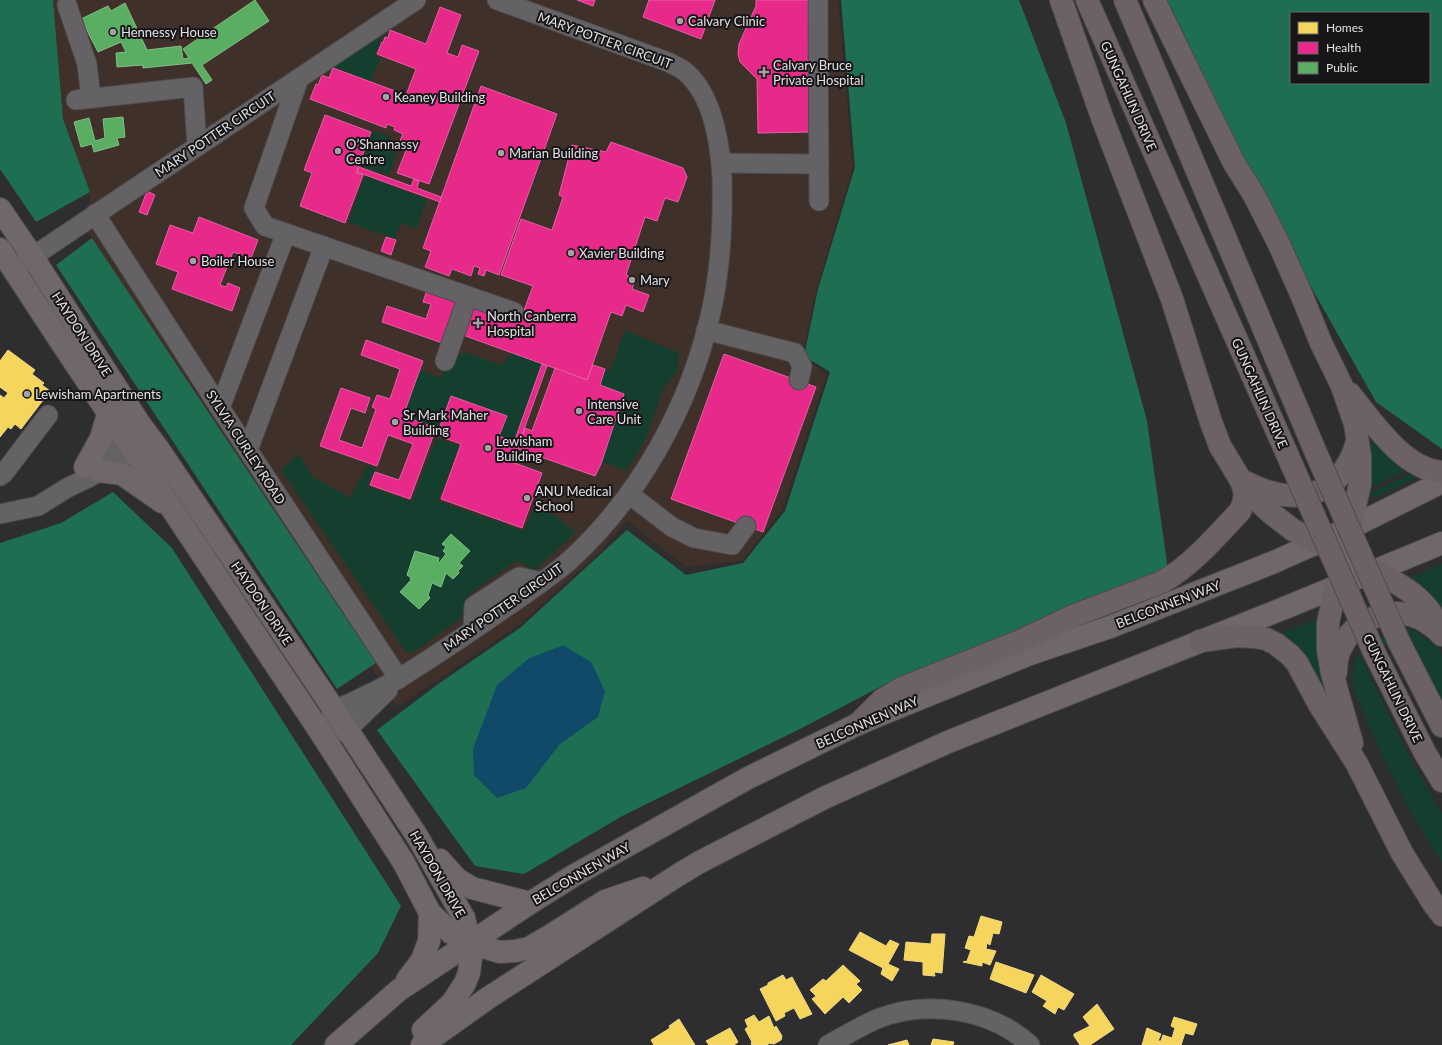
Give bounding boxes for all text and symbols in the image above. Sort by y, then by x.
street label: MARY POTTER CIRCUIT [536,8,675,72]
legend [1290,12,1430,84]
place label: Calvary Clinic [688,13,765,29]
marker: Calvary Clinic [675,16,685,26]
text: Homes [1326,20,1363,35]
place label: Hennessy House [121,24,217,40]
marker: Hennessy House [108,27,118,37]
street label: GUNGAHLIN DRIVE [1098,39,1160,153]
text: Health [1326,40,1361,55]
place label: Calvary Bruce Private Hospital [773,57,864,88]
text: Public [1326,60,1358,75]
marker: Calvary Bruce Private Hospital [758,66,770,78]
street label: MARY POTTER CIRCUIT [152,88,278,180]
place label: Keaney Building [394,89,485,105]
marker: Keaney Building [381,92,391,102]
place label: O’Shannassy Centre [346,136,419,167]
place label: Marian Building [509,145,599,161]
marker: O’Shannassy Centre [333,146,343,156]
marker: Marian Building [496,148,506,158]
place label: Xavier Building [579,245,664,261]
marker: Xavier Building [566,248,576,258]
place label: Boiler House [201,253,274,269]
marker: Boiler House [188,256,198,266]
place label: Mary [640,272,670,288]
marker: Mary [627,275,637,285]
street label: HAYDON DRIVE [49,289,115,379]
place label: North Canberra Hospital [487,308,576,339]
marker: North Canberra Hospital [472,317,484,329]
street label: GUNGAHLIN DRIVE [1229,336,1291,450]
place label: Lewisham Apartments [35,386,162,402]
street label: SYLVIA CURLEY ROAD [203,387,289,507]
marker: Lewisham Apartments [22,389,32,399]
place label: Intensive Care Unit [587,396,642,427]
marker: Intensive Care Unit [574,406,584,416]
place label: Sr Mark Maher Building [403,407,488,438]
marker: Sr Mark Maher Building [390,417,400,427]
place label: Lewisham Building [496,433,552,464]
marker: Lewisham Building [483,443,493,453]
place label: ANU Medical School [535,483,612,514]
marker: ANU Medical School [522,493,532,503]
street label: HAYDON DRIVE [228,558,296,648]
street label: MARY POTTER CIRCUIT [440,560,566,654]
street label: BELCONNEN WAY [1114,576,1223,631]
street label: GUNGAHLIN DRIVE [1360,631,1426,745]
street label: BELCONNEN WAY [813,692,921,752]
street label: HAYDON DRIVE [407,828,469,920]
street label: BELCONNEN WAY [529,838,634,908]

